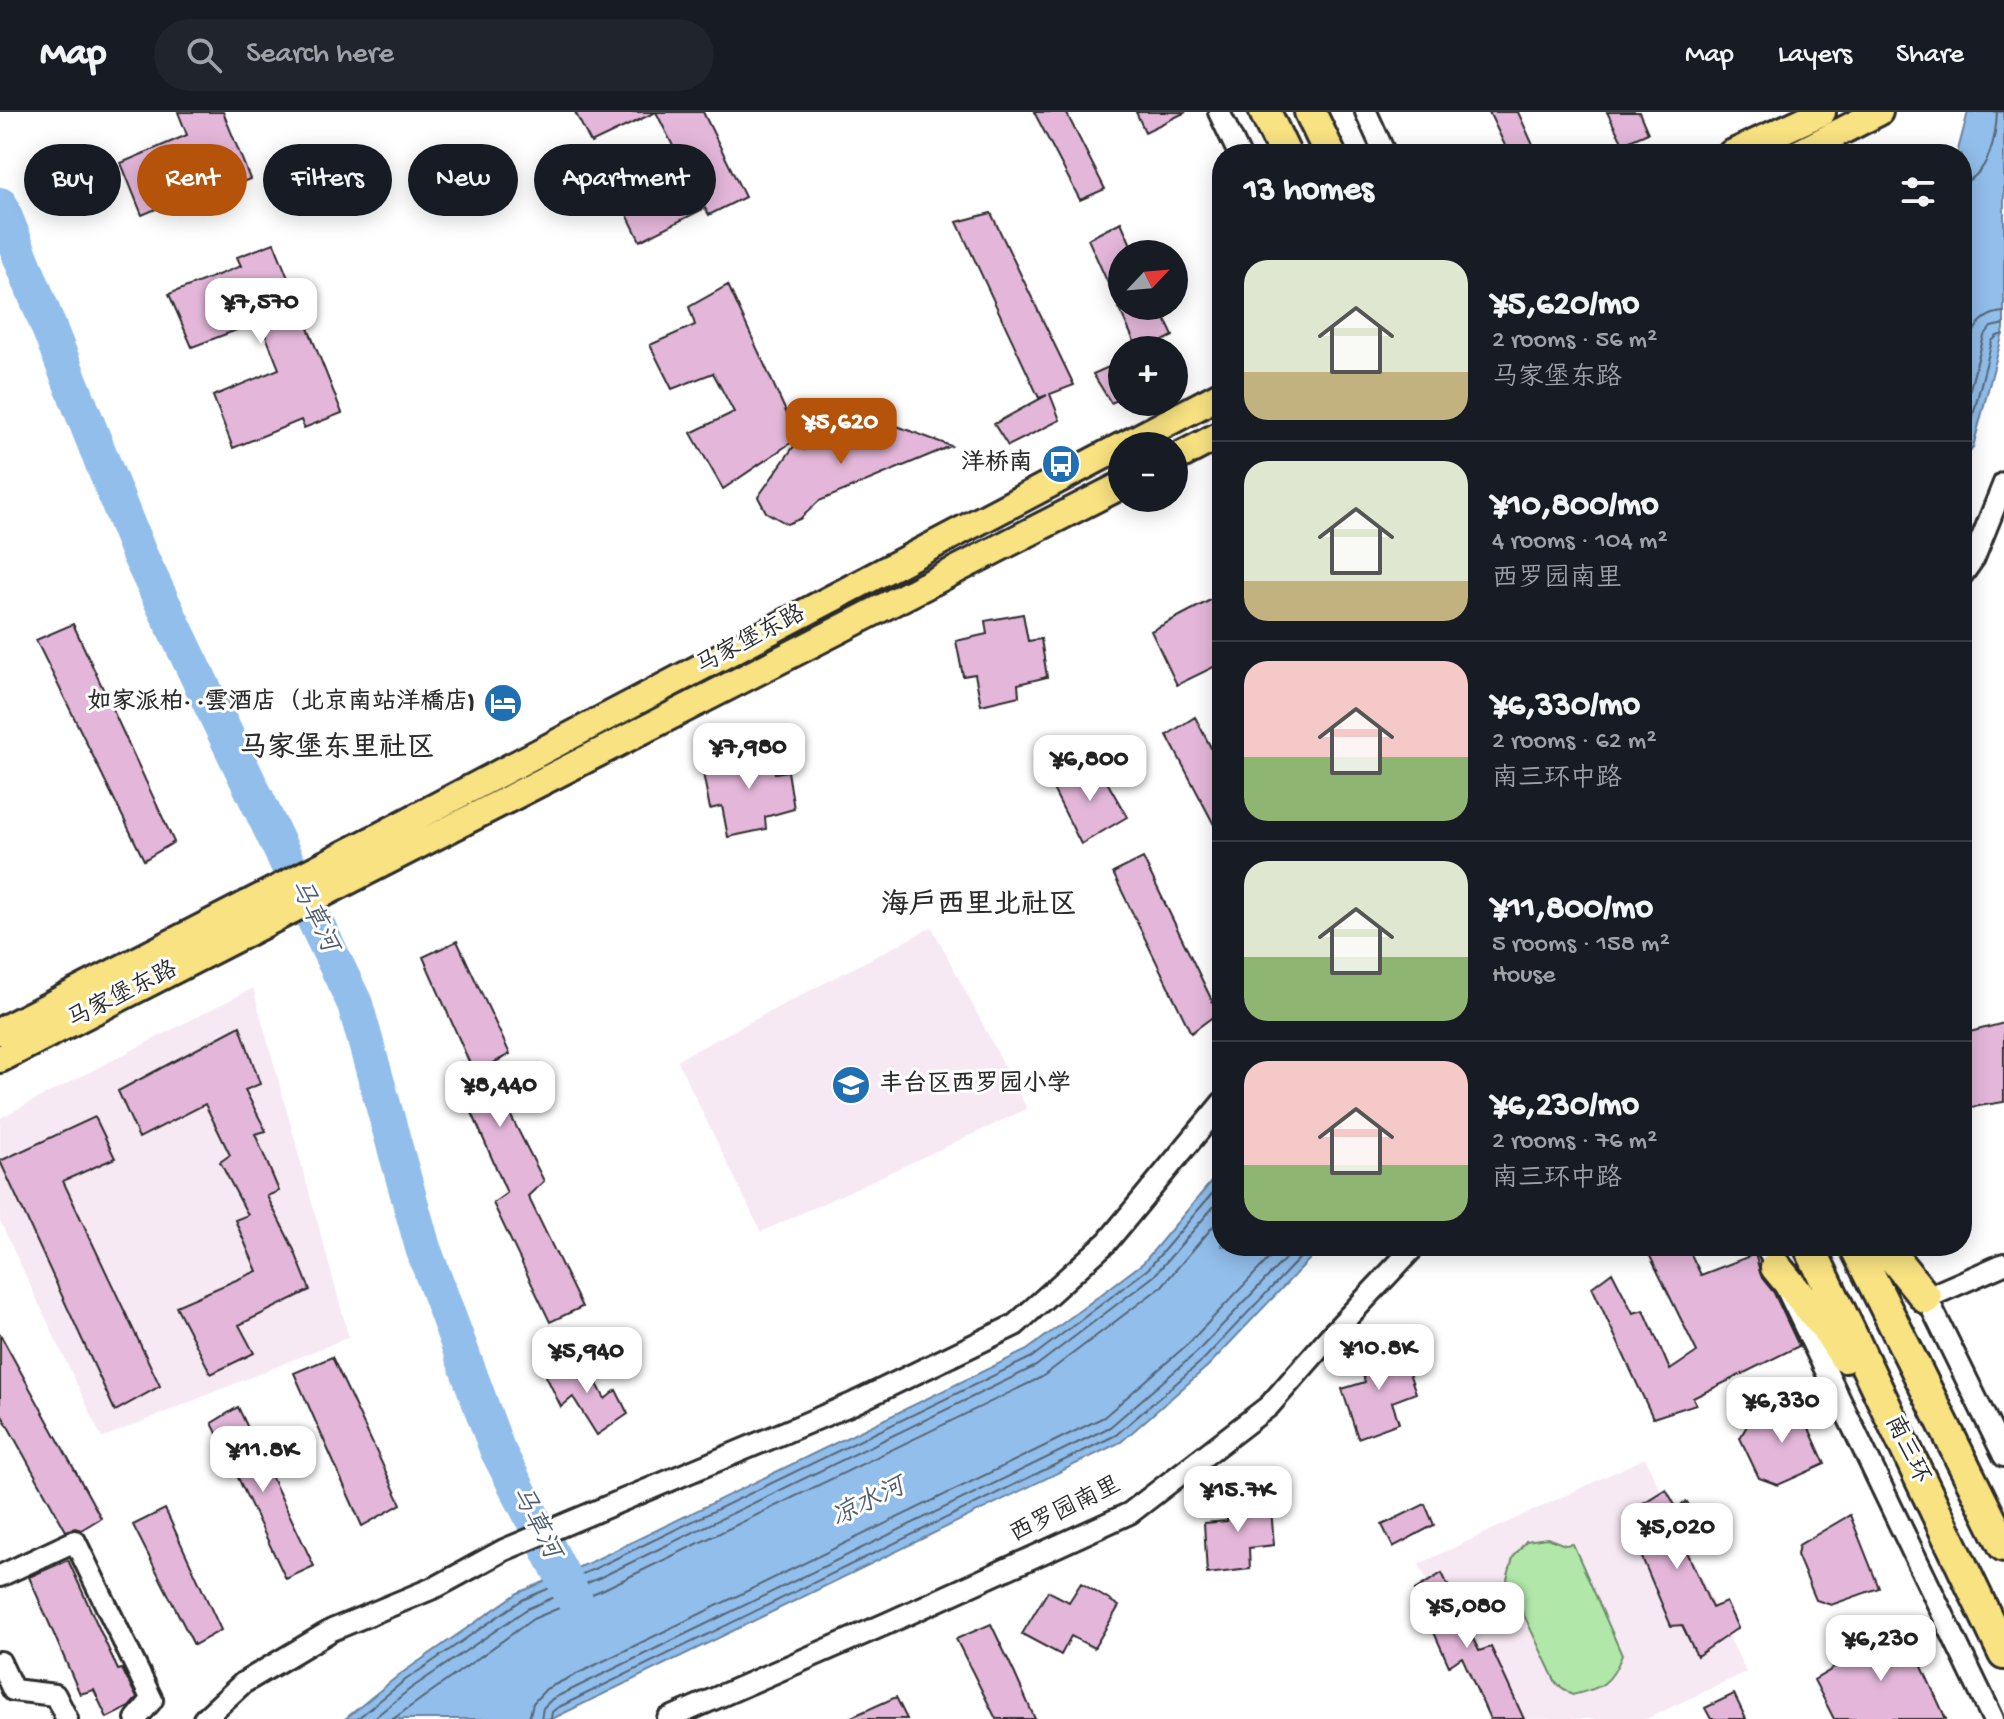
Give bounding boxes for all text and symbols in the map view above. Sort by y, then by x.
search box [154,19,714,91]
text: Map [40,33,106,77]
icon: search [182,33,226,77]
text: Search here [246,38,394,73]
text: Map [1685,39,1734,72]
text: Layers [1778,39,1852,72]
text: Share [1896,39,1964,72]
chip: Buy [24,144,121,216]
chip: Rent [137,144,247,216]
chip: Filters [263,144,392,216]
chip: New [408,144,518,216]
chip: Apartment [534,144,716,216]
icon: filters [1896,170,1940,214]
text: 13 homes [1244,172,1374,212]
north arrow [1108,240,1188,320]
map controls [1108,240,1188,512]
pin: ¥7,570 [196,278,326,346]
text: ¥5,620/mo [1492,286,1640,326]
text: ¥7,570 [223,288,299,319]
icon: home [1308,292,1404,388]
text: 2 rooms · 56 m² [1492,326,1657,357]
button: + [1108,336,1188,416]
text: 马家堡东路 [1492,364,1622,395]
pin: ¥5,620 [776,398,906,466]
text: ¥5,620 [804,408,878,439]
button: − [1108,432,1188,512]
bus stop icon: 洋桥南 [1040,443,1082,485]
place label: 洋桥南 [961,449,1033,479]
text: ¥10,800/mo [1492,487,1659,527]
icon: home [1308,493,1404,589]
text: 4 rooms · 104 m² [1492,527,1668,558]
text: 西罗园南里 [1492,565,1622,596]
street label: 马家堡东路 [690,598,811,682]
hotel icon: 如家派柏· ·雲酒店（北京南站洋橋店) [482,682,524,724]
text: ¥6,330/mo [1492,687,1640,727]
place label: 如家派柏· ·雲酒店（北京南站洋橋店) [87,688,475,718]
icon: home [1308,693,1404,789]
pin: ¥7,980 [684,723,814,791]
text: 2 rooms · 62 m² [1492,727,1656,758]
district label: 马家堡东里社区 [239,732,435,766]
text: ¥7,980 [711,733,787,764]
pin: ¥6,800 [1025,735,1155,803]
text: ¥6,800 [1051,745,1129,776]
text: 南三环中路 [1492,765,1622,796]
water label: 马草河 [281,873,347,961]
district label: 海户西里北社区 [881,889,1077,923]
text: ¥11,800/mo [1492,890,1653,930]
icon: home [1308,893,1404,989]
text: 5 rooms · 158 m² [1492,930,1670,961]
street label: 马家堡东路 [62,954,183,1036]
text: House [1492,961,1556,992]
pin: ¥8,440 [435,1061,565,1129]
school or university icon: 丰台区西罗园小学 [830,1064,872,1106]
place label: 丰台区西罗园小学 [879,1070,1071,1100]
text: ¥8,440 [463,1071,537,1102]
text: ¥6,230/mo [1492,1087,1639,1127]
icon: home [1308,1093,1404,1189]
text: 2 rooms · 76 m² [1492,1127,1657,1158]
text: 南三环中路 [1492,1165,1622,1196]
pin: ¥10.8K [1314,1324,1444,1392]
pin: ¥5,940 [522,1327,652,1395]
text: ¥10.8K [1342,1334,1416,1365]
text: ¥5,940 [550,1337,624,1368]
pin: ¥6,330 [1717,1377,1847,1445]
text: ¥6,330 [1744,1387,1820,1418]
street label: 南三环 [1877,1411,1936,1489]
pin: ¥11.8K [198,1426,328,1494]
text: ¥11.8K [228,1436,298,1467]
pin: ¥15.7K [1173,1466,1303,1534]
water label: 凉水河 [826,1469,914,1535]
street label: 西罗园南里 [1005,1471,1126,1550]
text: ¥15.7K [1202,1476,1274,1507]
water label: 马草河 [502,1480,569,1568]
pin: ¥5,020 [1612,1503,1742,1571]
text: ¥5,020 [1639,1513,1715,1544]
pin: ¥5,080 [1402,1582,1532,1650]
text: ¥5,080 [1428,1592,1506,1623]
pin: ¥6,230 [1816,1615,1946,1683]
text: ¥6,230 [1844,1625,1918,1656]

